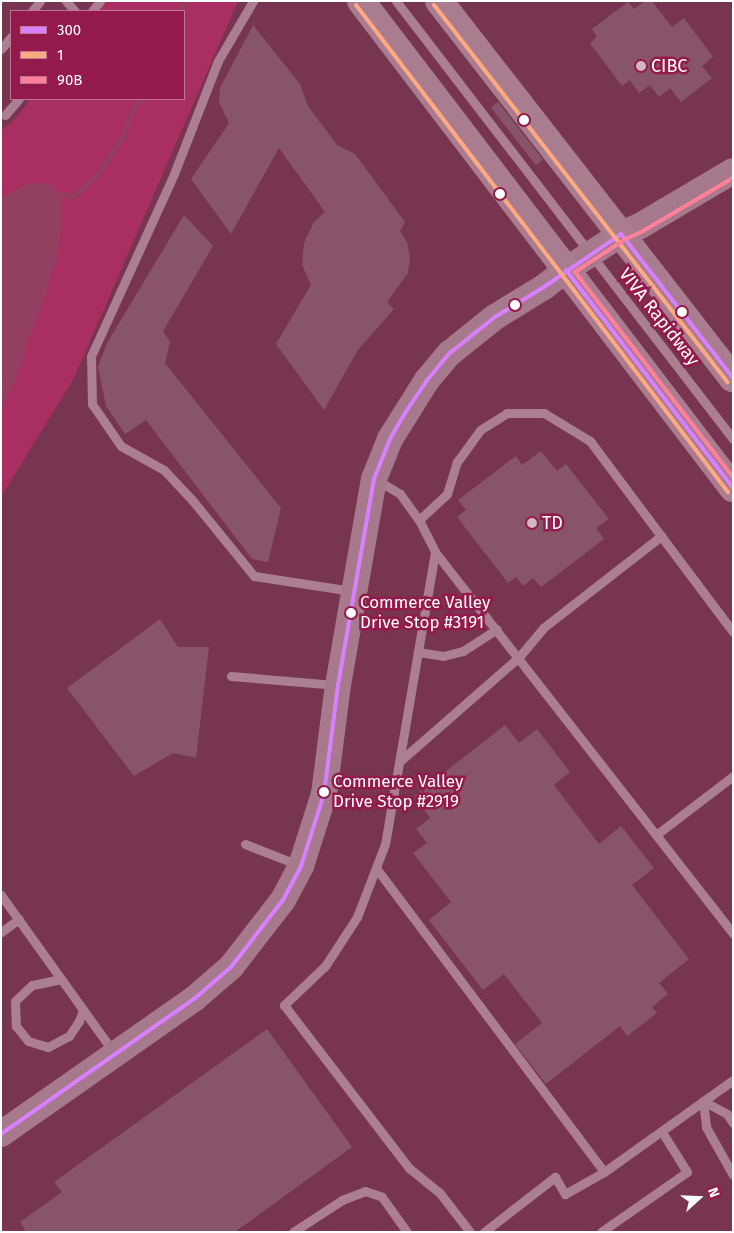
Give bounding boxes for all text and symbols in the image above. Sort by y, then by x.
legend [10,10,185,100]
text: 300 [57,21,81,39]
text: 1 [57,46,64,64]
place label: CIBC [651,55,687,77]
marker: CIBC [635,60,647,72]
text: 90B [57,71,82,89]
unlabelled marker [519,115,529,125]
unlabelled marker [495,189,505,199]
street label: VIVA Rapidway [614,264,704,370]
unlabelled marker [510,300,520,310]
unlabelled marker [677,307,687,317]
place label: TD [542,512,563,534]
marker: TD [526,517,538,529]
place label: Commerce Valley Drive Stop #3191 [360,593,490,633]
marker: Commerce Valley Drive Stop #3191 [346,608,356,618]
place label: Commerce Valley Drive Stop #2919 [333,772,463,812]
marker: Commerce Valley Drive Stop #2919 [319,787,329,797]
north arrow [674,1173,724,1223]
text: N [704,1185,723,1200]

